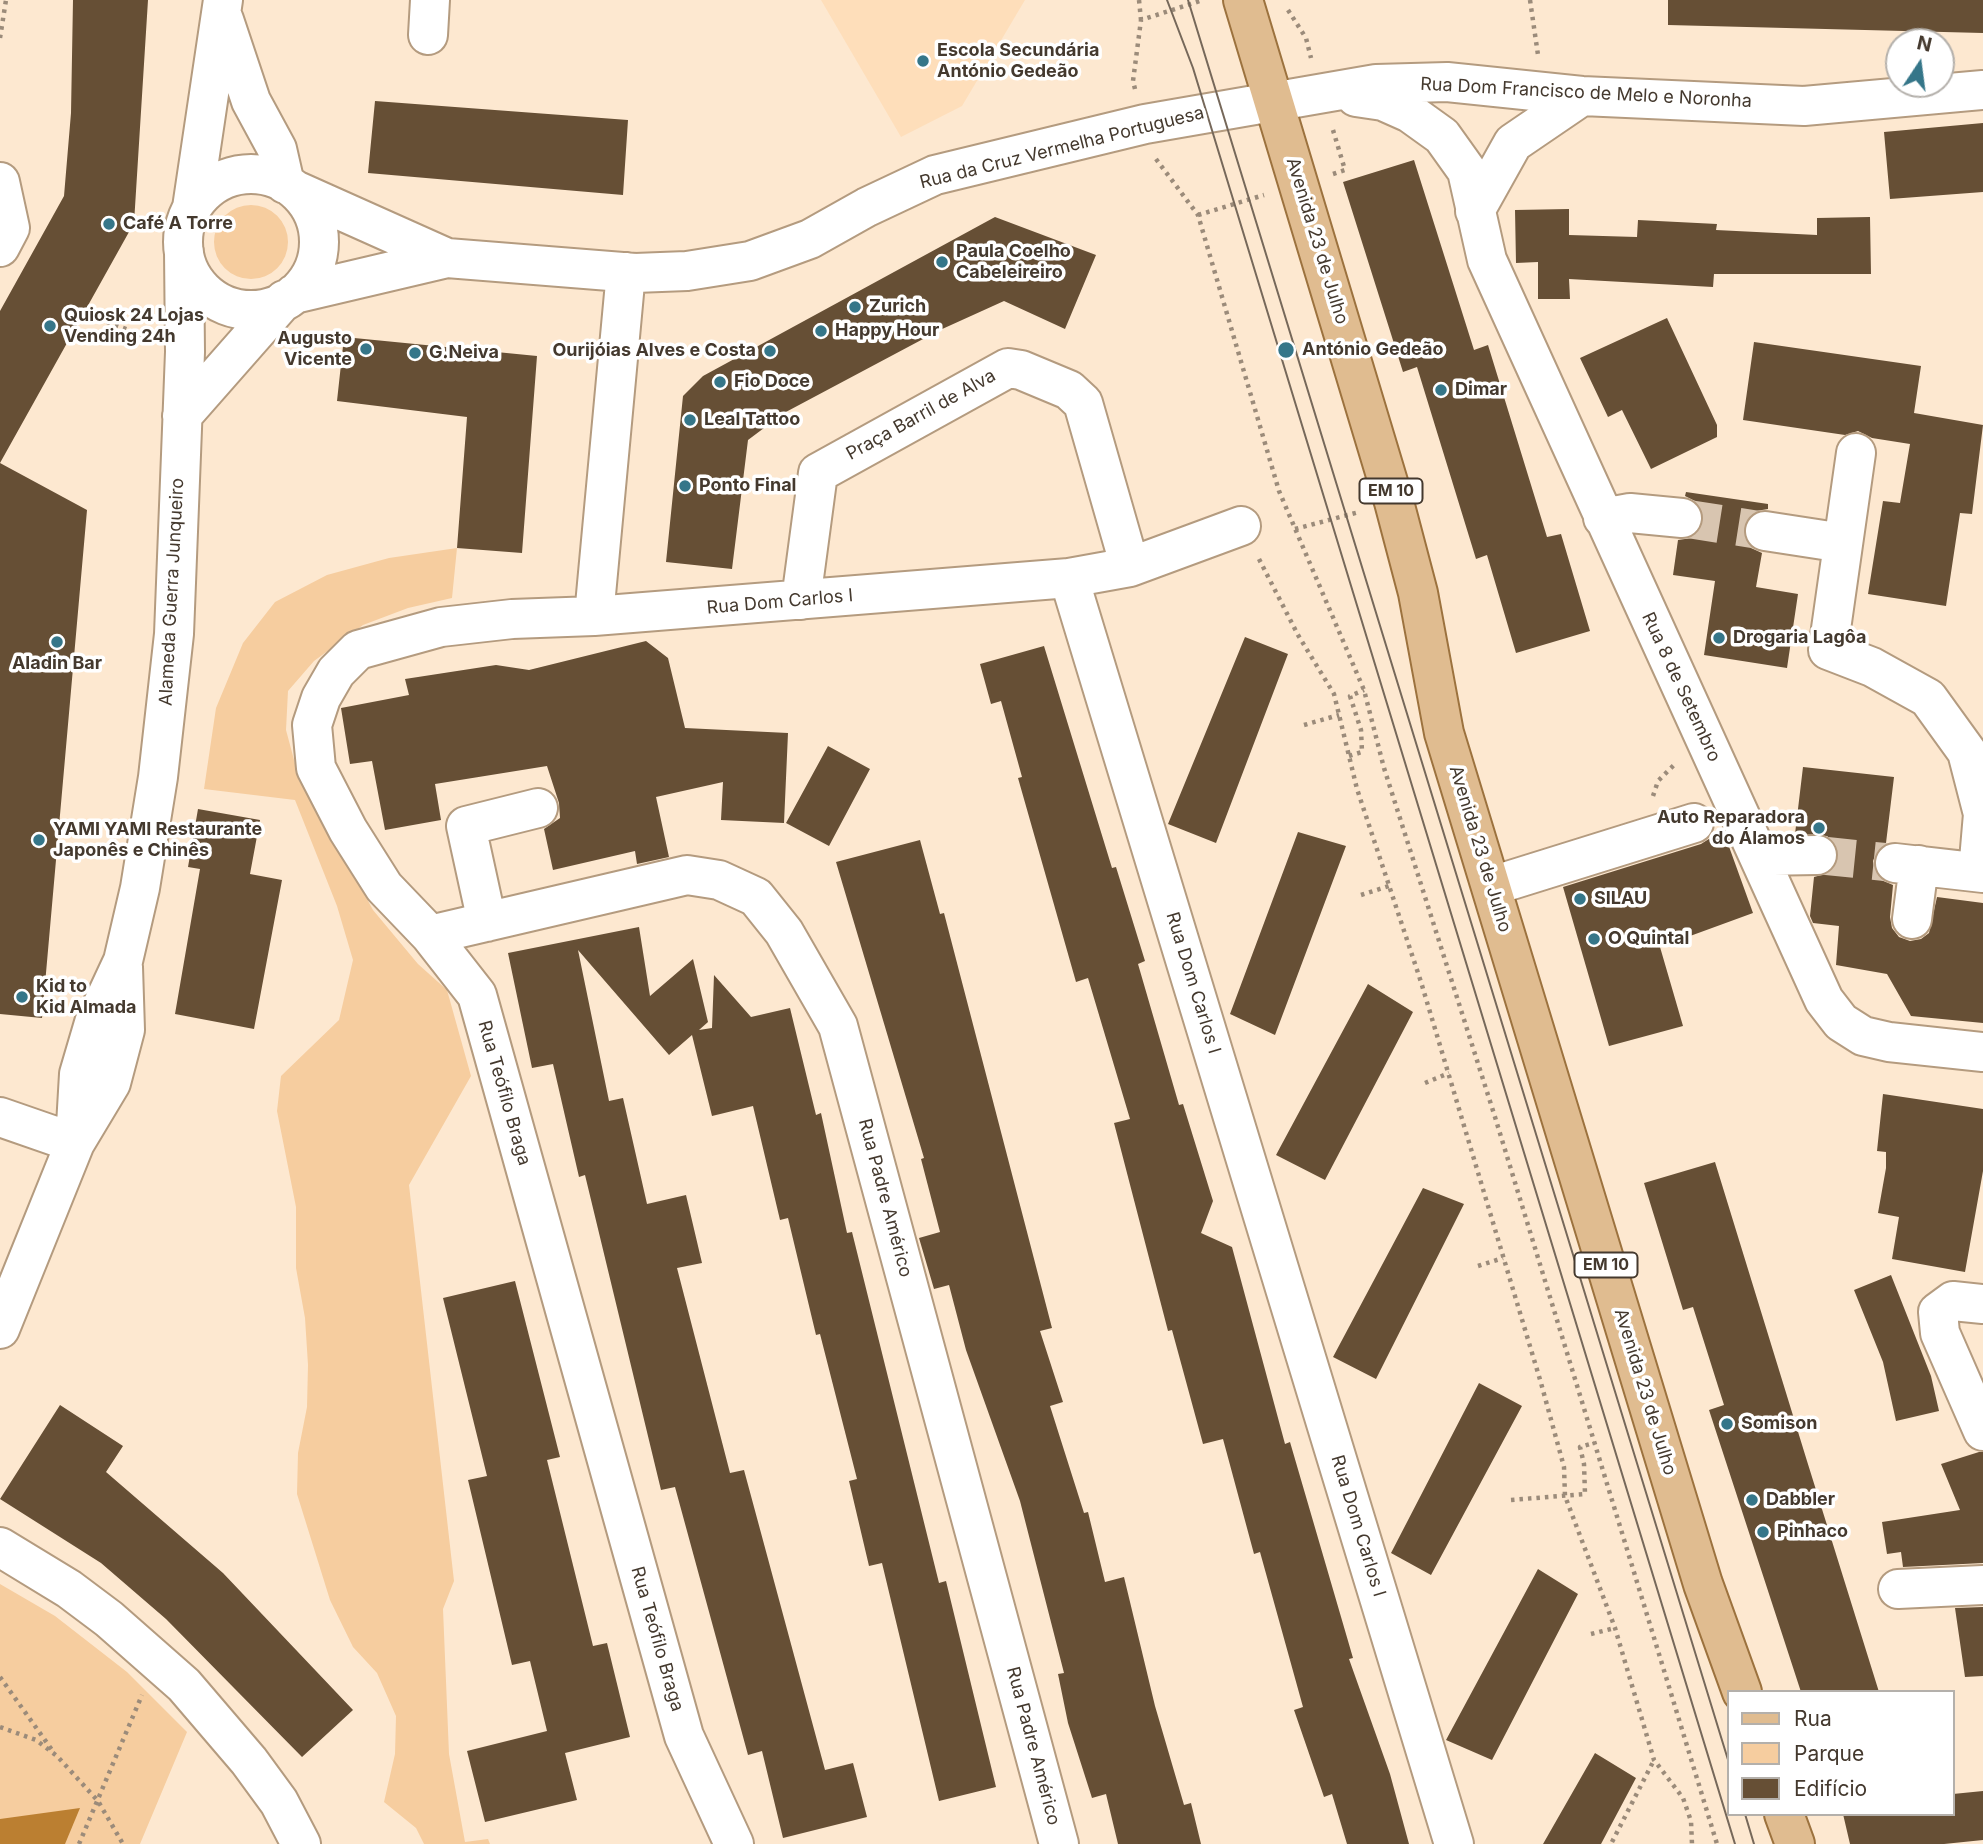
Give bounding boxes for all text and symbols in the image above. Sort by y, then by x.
north arrow [1885,28,1955,98]
text: N [1915,31,1934,57]
place label: Escola Secundária António Gedeão [937,40,1099,82]
marker: Escola Secundária António Gedeão [915,53,931,69]
street label: Rua Dom Francisco de Melo e Noronha [1420,74,1752,112]
street label: Rua da Cruz Vermelha Portuguesa [918,102,1206,194]
street label: Avenida 23 de Julho [1281,155,1353,327]
place label: Café A Torre [123,213,233,235]
marker: Café A Torre [101,216,117,232]
place label: Paula Coelho Cabeleireiro [956,241,1071,284]
marker: Paula Coelho Cabeleireiro [934,254,950,270]
place label: Zurich [869,296,926,318]
marker: Zurich [847,299,863,315]
place label: Quiosk 24 Lojas Vending 24h [64,305,204,348]
marker: Quiosk 24 Lojas Vending 24h [42,318,58,334]
place label: Happy Hour [835,320,939,342]
marker: Happy Hour [813,323,829,339]
place label: Augusto Vicente [277,328,352,370]
place label: António Gedeão [1302,339,1443,361]
place label: Ourijóias Alves e Costa [552,340,756,362]
marker: António Gedeão [1276,340,1296,360]
marker: Augusto Vicente [358,341,374,357]
place label: G.Neiva [429,342,499,364]
marker: Ourijóias Alves e Costa [762,343,778,359]
marker: G.Neiva [407,345,423,361]
street label: Praça Barril de Alva [843,365,999,465]
place label: Fio Doce [734,371,810,393]
marker: Fio Doce [712,374,728,390]
place label: Dimar [1455,379,1507,401]
marker: Dimar [1433,382,1449,398]
place label: Leal Tattoo [704,409,800,431]
marker: Leal Tattoo [682,412,698,428]
place label: Ponto Final [699,475,796,497]
street label: Alameda Guerra Junqueiro [155,477,189,707]
marker: Ponto Final [677,478,693,494]
road number: EM 10 [1360,478,1422,504]
street label: Rua Dom Carlos I [706,585,854,619]
street label: Rua 8 de Setembro [1637,609,1725,765]
place label: Drogaria Lagôa [1733,627,1866,649]
marker: Drogaria Lagôa [1711,630,1727,646]
marker: Aladin Bar [49,634,65,650]
place label: Aladin Bar [12,653,102,675]
street label: Avenida 23 de Julho [1444,763,1516,935]
place label: Auto Reparadora do Álamos [1657,807,1805,850]
place label: YAMI YAMI Restaurante Japonês e Chinês [53,819,262,862]
marker: Auto Reparadora do Álamos [1811,820,1827,836]
marker: YAMI YAMI Restaurante Japonês e Chinês [31,832,47,848]
place label: SILAU [1594,888,1647,910]
marker: SILAU [1572,891,1588,907]
street label: Rua Dom Carlos I [1161,910,1225,1056]
place label: O Quintal [1608,928,1689,950]
marker: O Quintal [1586,931,1602,947]
place label: Kid to Kid Almada [36,976,137,1018]
marker: Kid to Kid Almada [14,989,30,1005]
street label: Rua Teófilo Braga [473,1018,535,1168]
street label: Rua Padre Américo [853,1116,917,1280]
road number: EM 10 [1574,1252,1638,1278]
street label: Avenida 23 de Julho [1609,1306,1681,1478]
place label: Somison [1741,1413,1817,1435]
marker: Somison [1719,1416,1735,1432]
street label: Rua Dom Carlos I [1326,1453,1390,1599]
place label: Dabbler [1766,1489,1835,1511]
marker: Dabbler [1744,1492,1760,1508]
place label: Pinhaco [1777,1521,1848,1543]
marker: Pinhaco [1755,1524,1771,1540]
street label: Rua Teófilo Braga [626,1564,688,1714]
street label: Rua Padre Américo [1001,1664,1065,1828]
legend [1728,1690,1955,1816]
text: Rua [1794,1706,1832,1731]
text: Parque [1794,1741,1864,1766]
text: Edifício [1794,1776,1867,1801]

